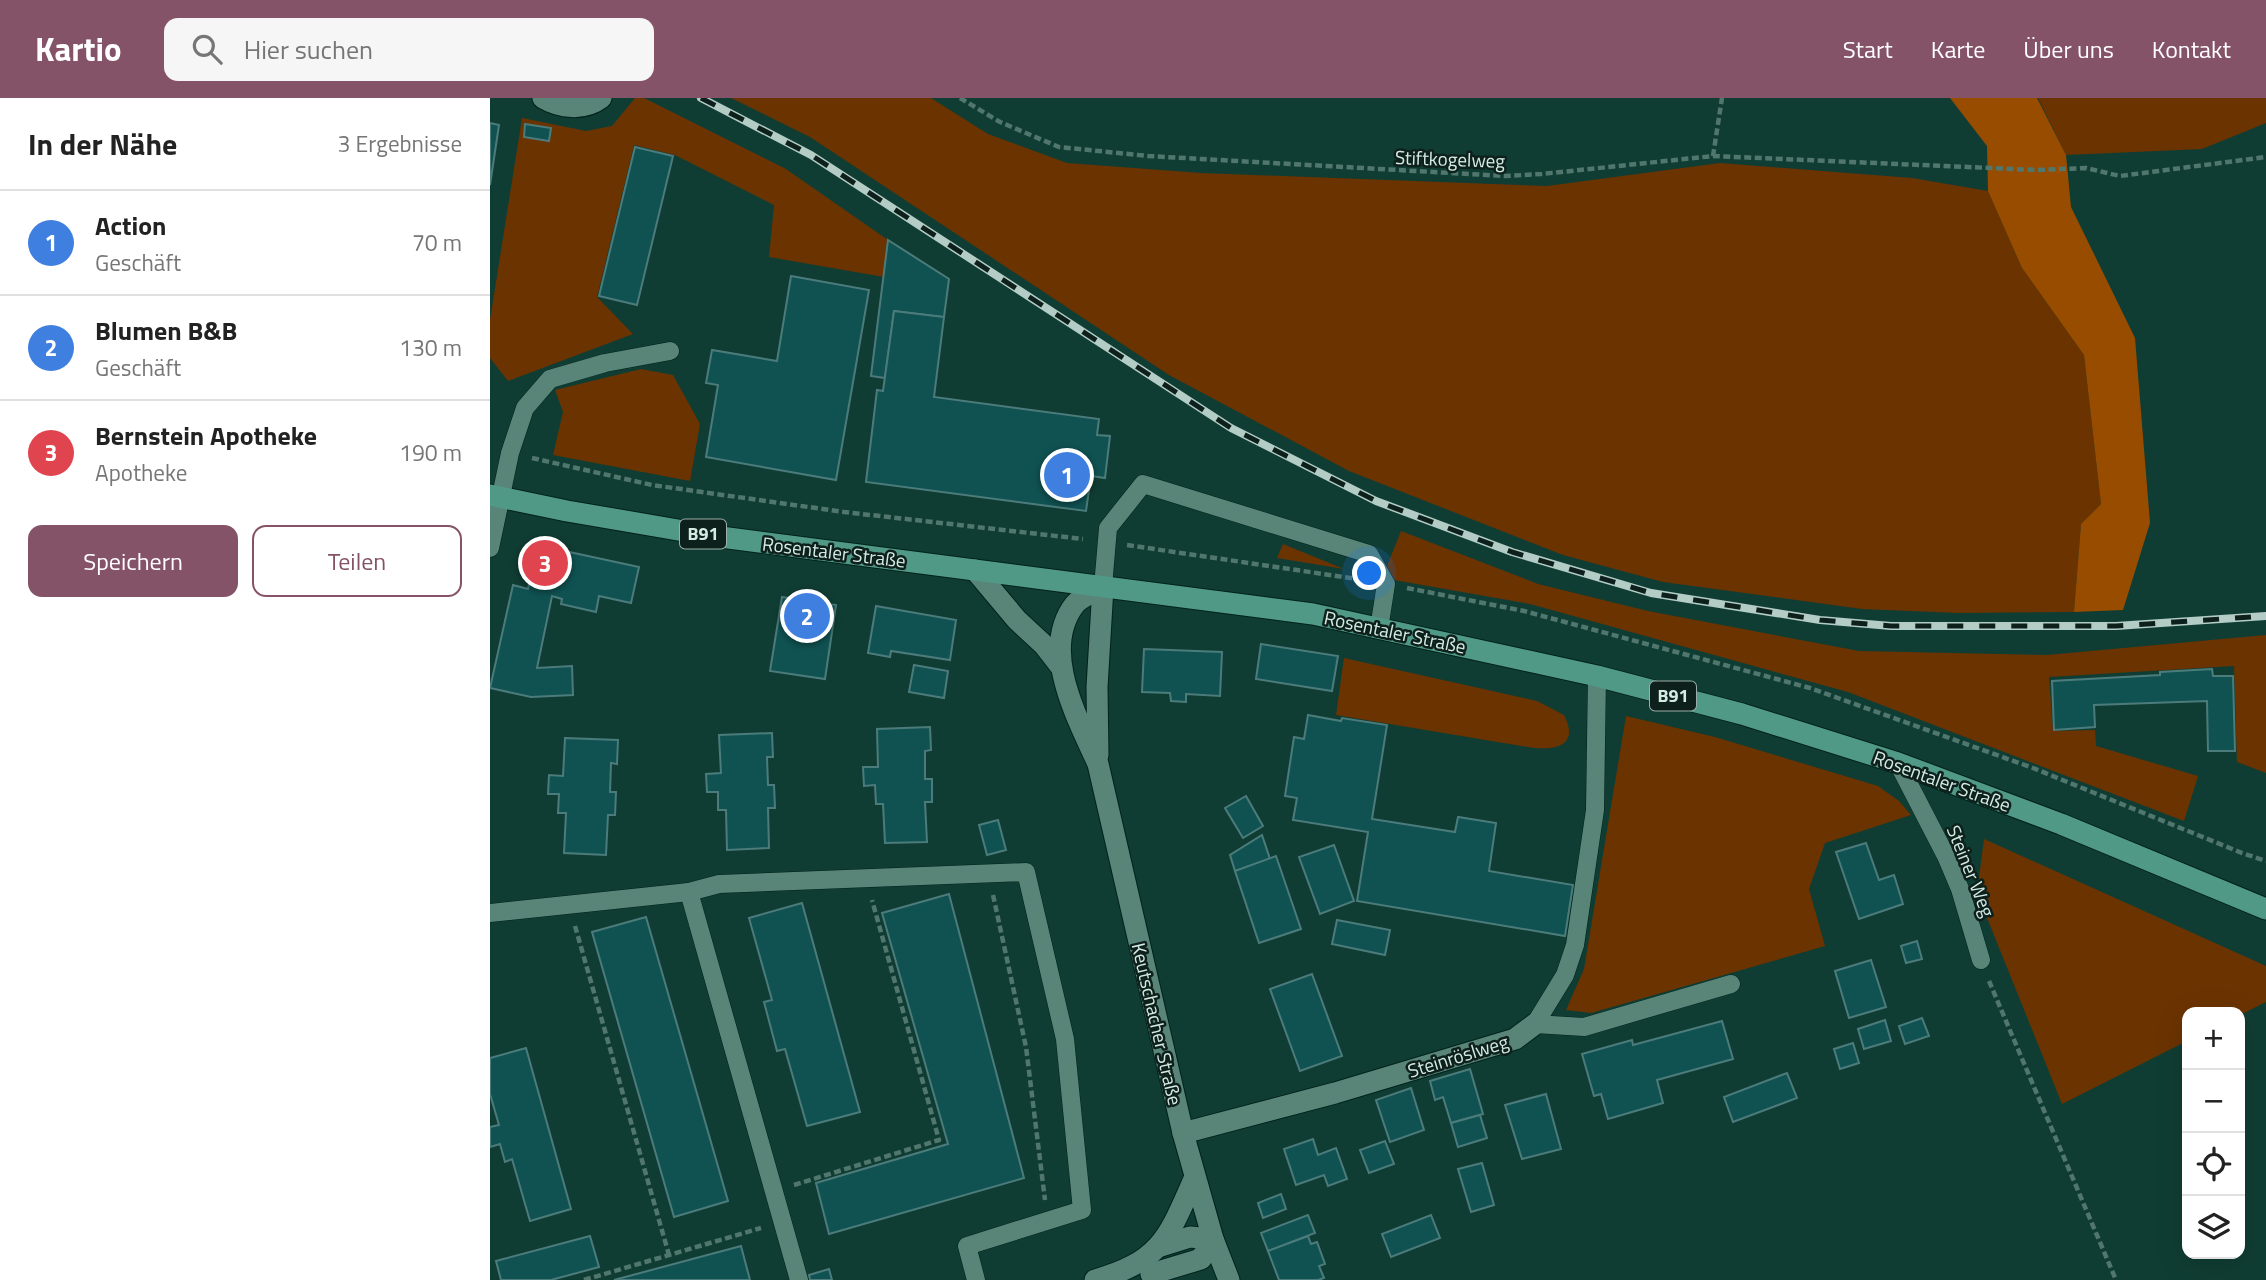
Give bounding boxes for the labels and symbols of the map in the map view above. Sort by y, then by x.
street label: Stiftkogelweg [1394,142,1506,175]
pin: 1 [1044,449,1090,501]
road number: B91 [680,520,726,548]
street label: Rosentaler Straße [761,528,908,575]
pin: 3 [522,537,568,589]
your location [1352,556,1386,590]
pin: 2 [784,590,830,642]
street label: Rosentaler Straße [1321,602,1469,661]
road number: B91 [1650,682,1696,710]
street label: Rosentaler Straße [1869,742,2015,819]
street label: Steiner Weg [1940,820,2003,921]
street label: Keutschacher Straße [1125,940,1190,1108]
street label: Steinröslweg [1404,1026,1512,1085]

